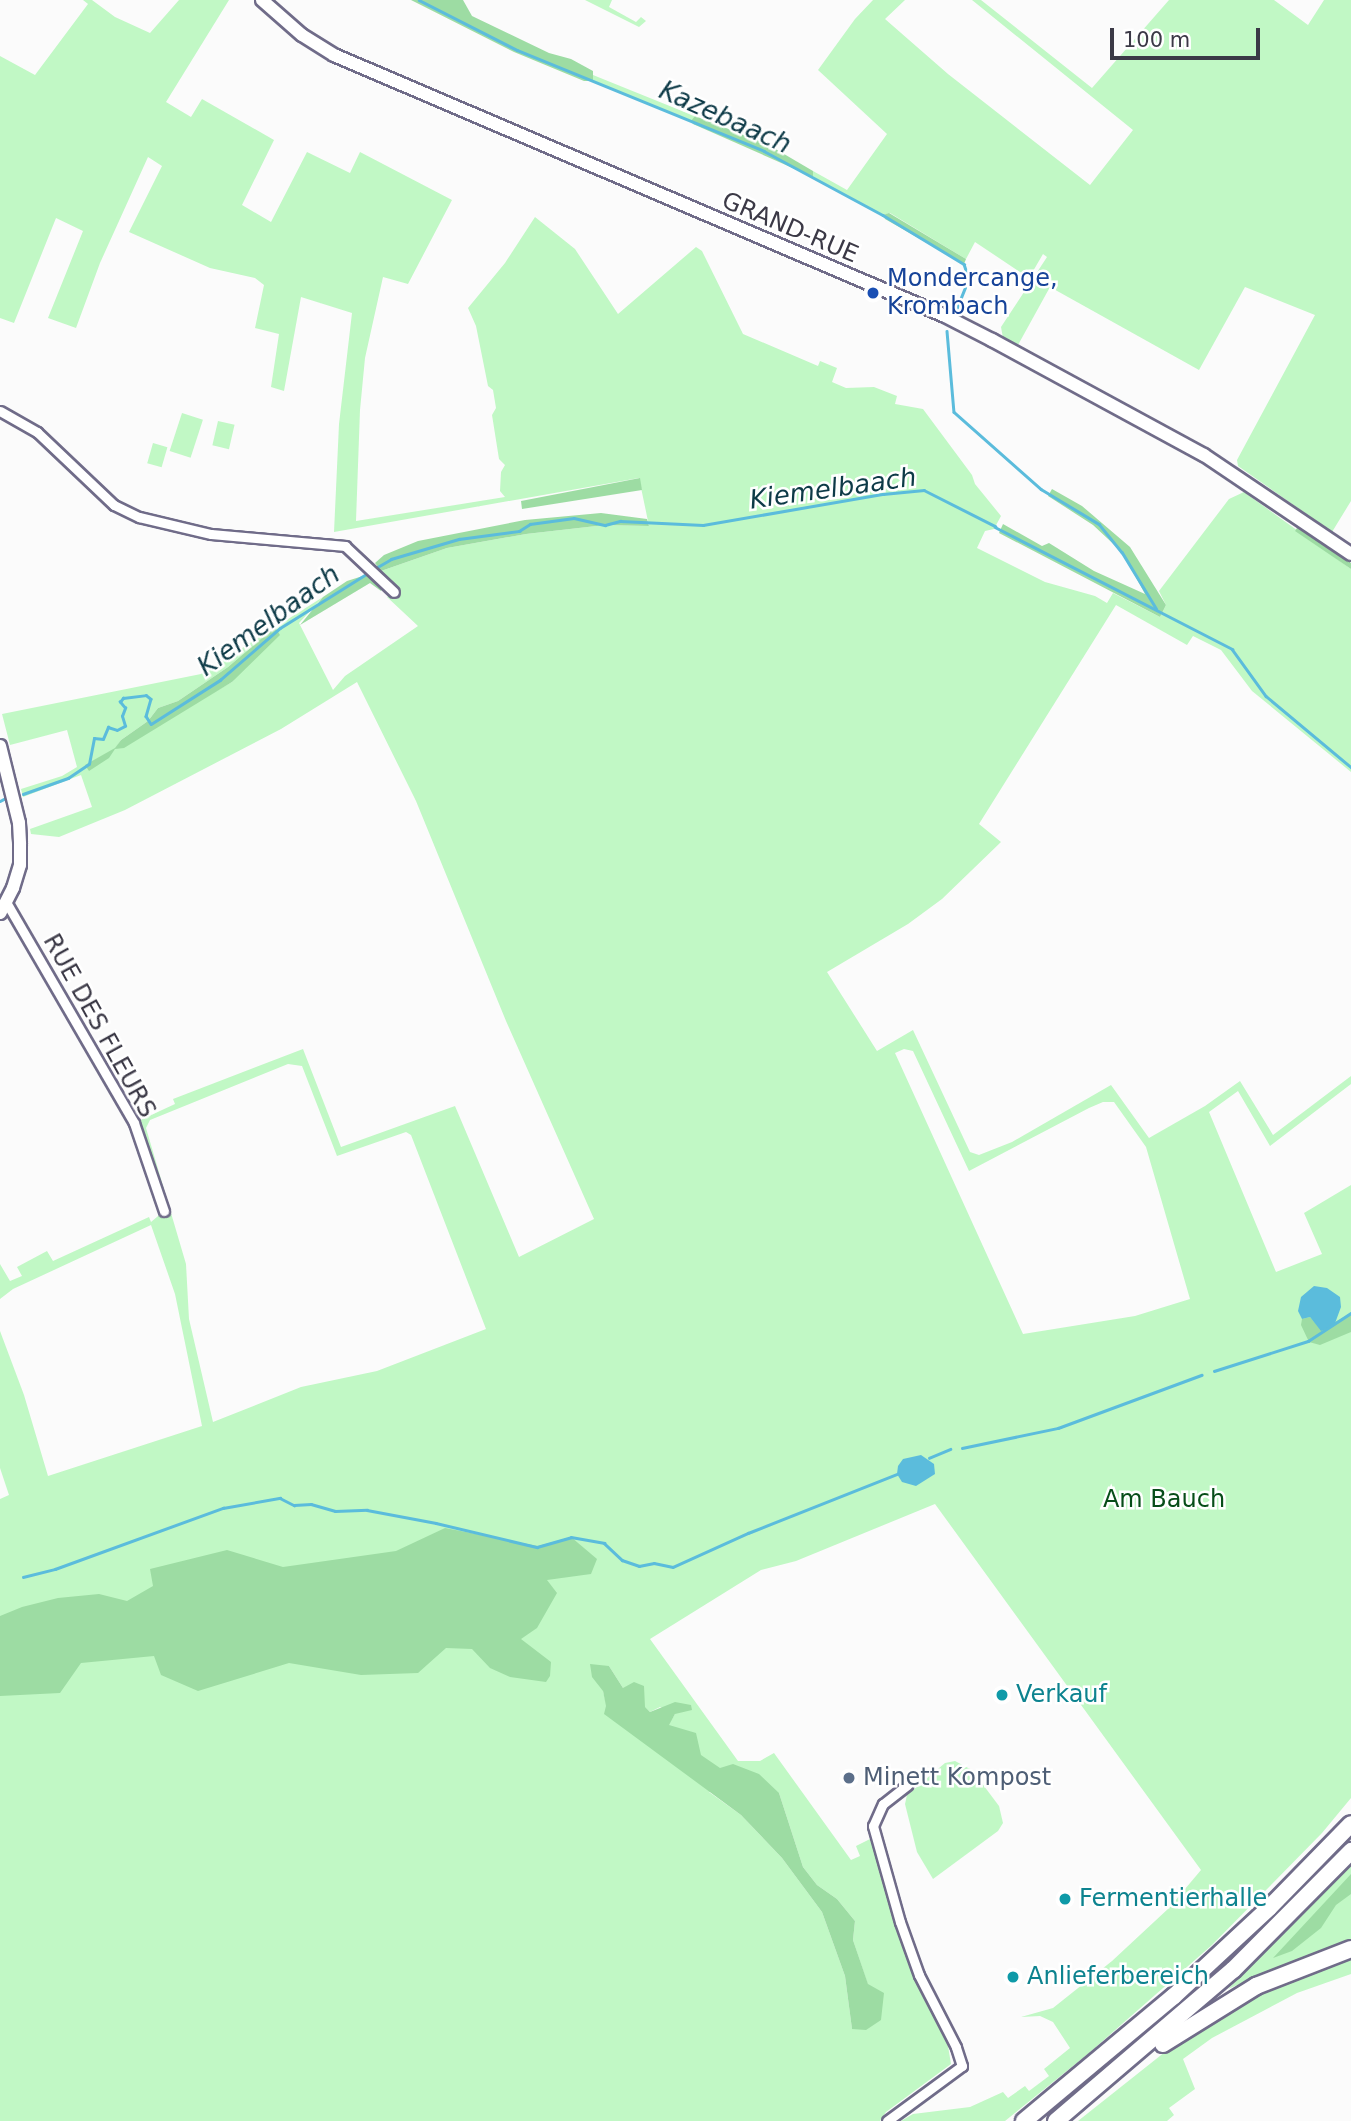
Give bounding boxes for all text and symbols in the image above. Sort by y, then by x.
scale bar [1113,14,1264,58]
text: 100 m [1123,28,1190,52]
water label: Kazebaach [654,75,796,161]
street label: GRAND-RUE [718,186,862,270]
place label: Mondercange, Krombach [887,265,1058,321]
marker: Mondercange, Krombach [865,285,881,301]
water label: Kiemelbaach [748,462,918,516]
water label: Kiemelbaach [192,559,346,683]
street label: RUE DES FLEURS [37,929,161,1123]
park label: Am Bauch [1103,1486,1225,1514]
place label: Verkauf [1016,1681,1107,1709]
marker: Verkauf [994,1687,1010,1703]
place label: Minett Kompost [863,1764,1051,1792]
marker: Minett Kompost [841,1770,857,1786]
place label: Fermentierhalle [1079,1885,1267,1913]
marker: Fermentierhalle [1057,1891,1073,1907]
place label: Anlieferbereich [1027,1963,1209,1991]
marker: Anlieferbereich [1005,1969,1021,1985]

